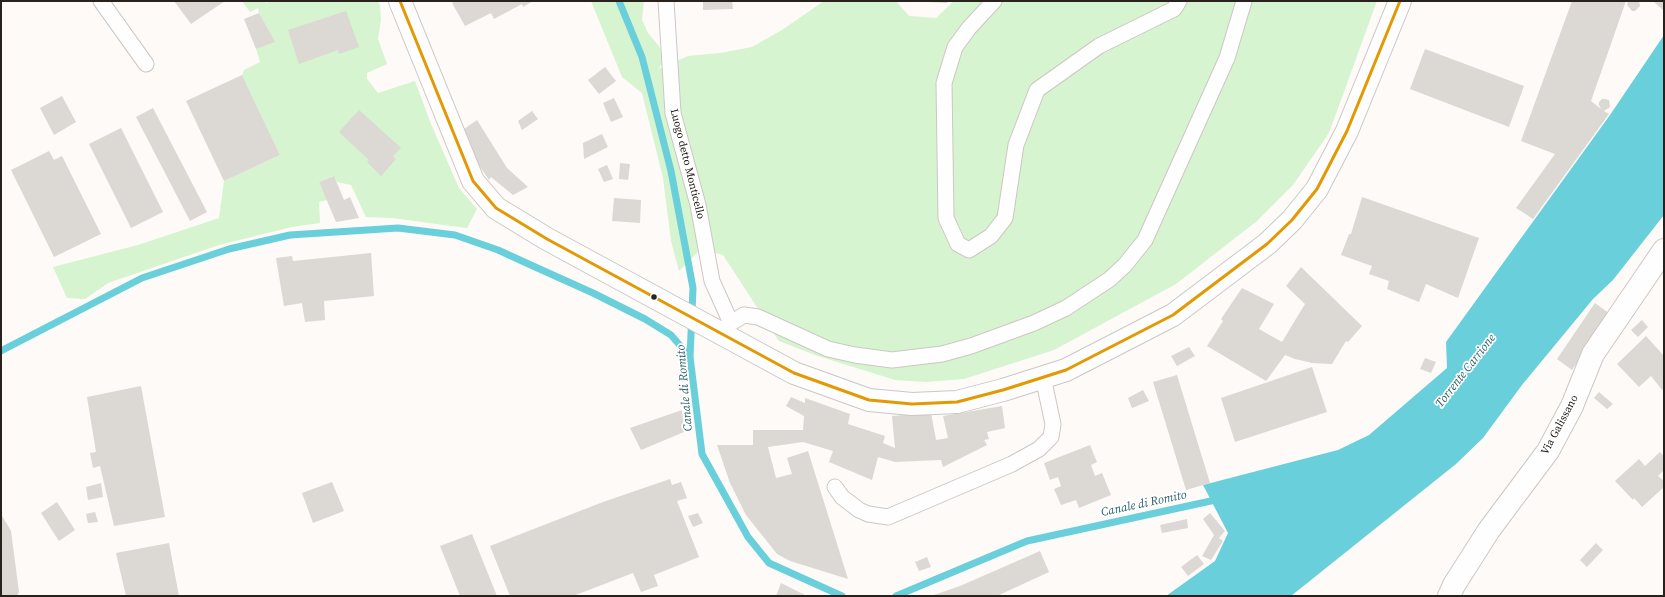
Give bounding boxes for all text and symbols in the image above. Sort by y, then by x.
street label: Luogo detto Monticello [667,107,707,221]
unlabelled marker [649,292,659,302]
water label: Torrente Carrione [1433,332,1499,410]
water label: Canale di Romito [674,344,696,432]
street label: Via Galissano [1539,393,1581,457]
water label: Canale di Romito [1100,488,1188,520]

